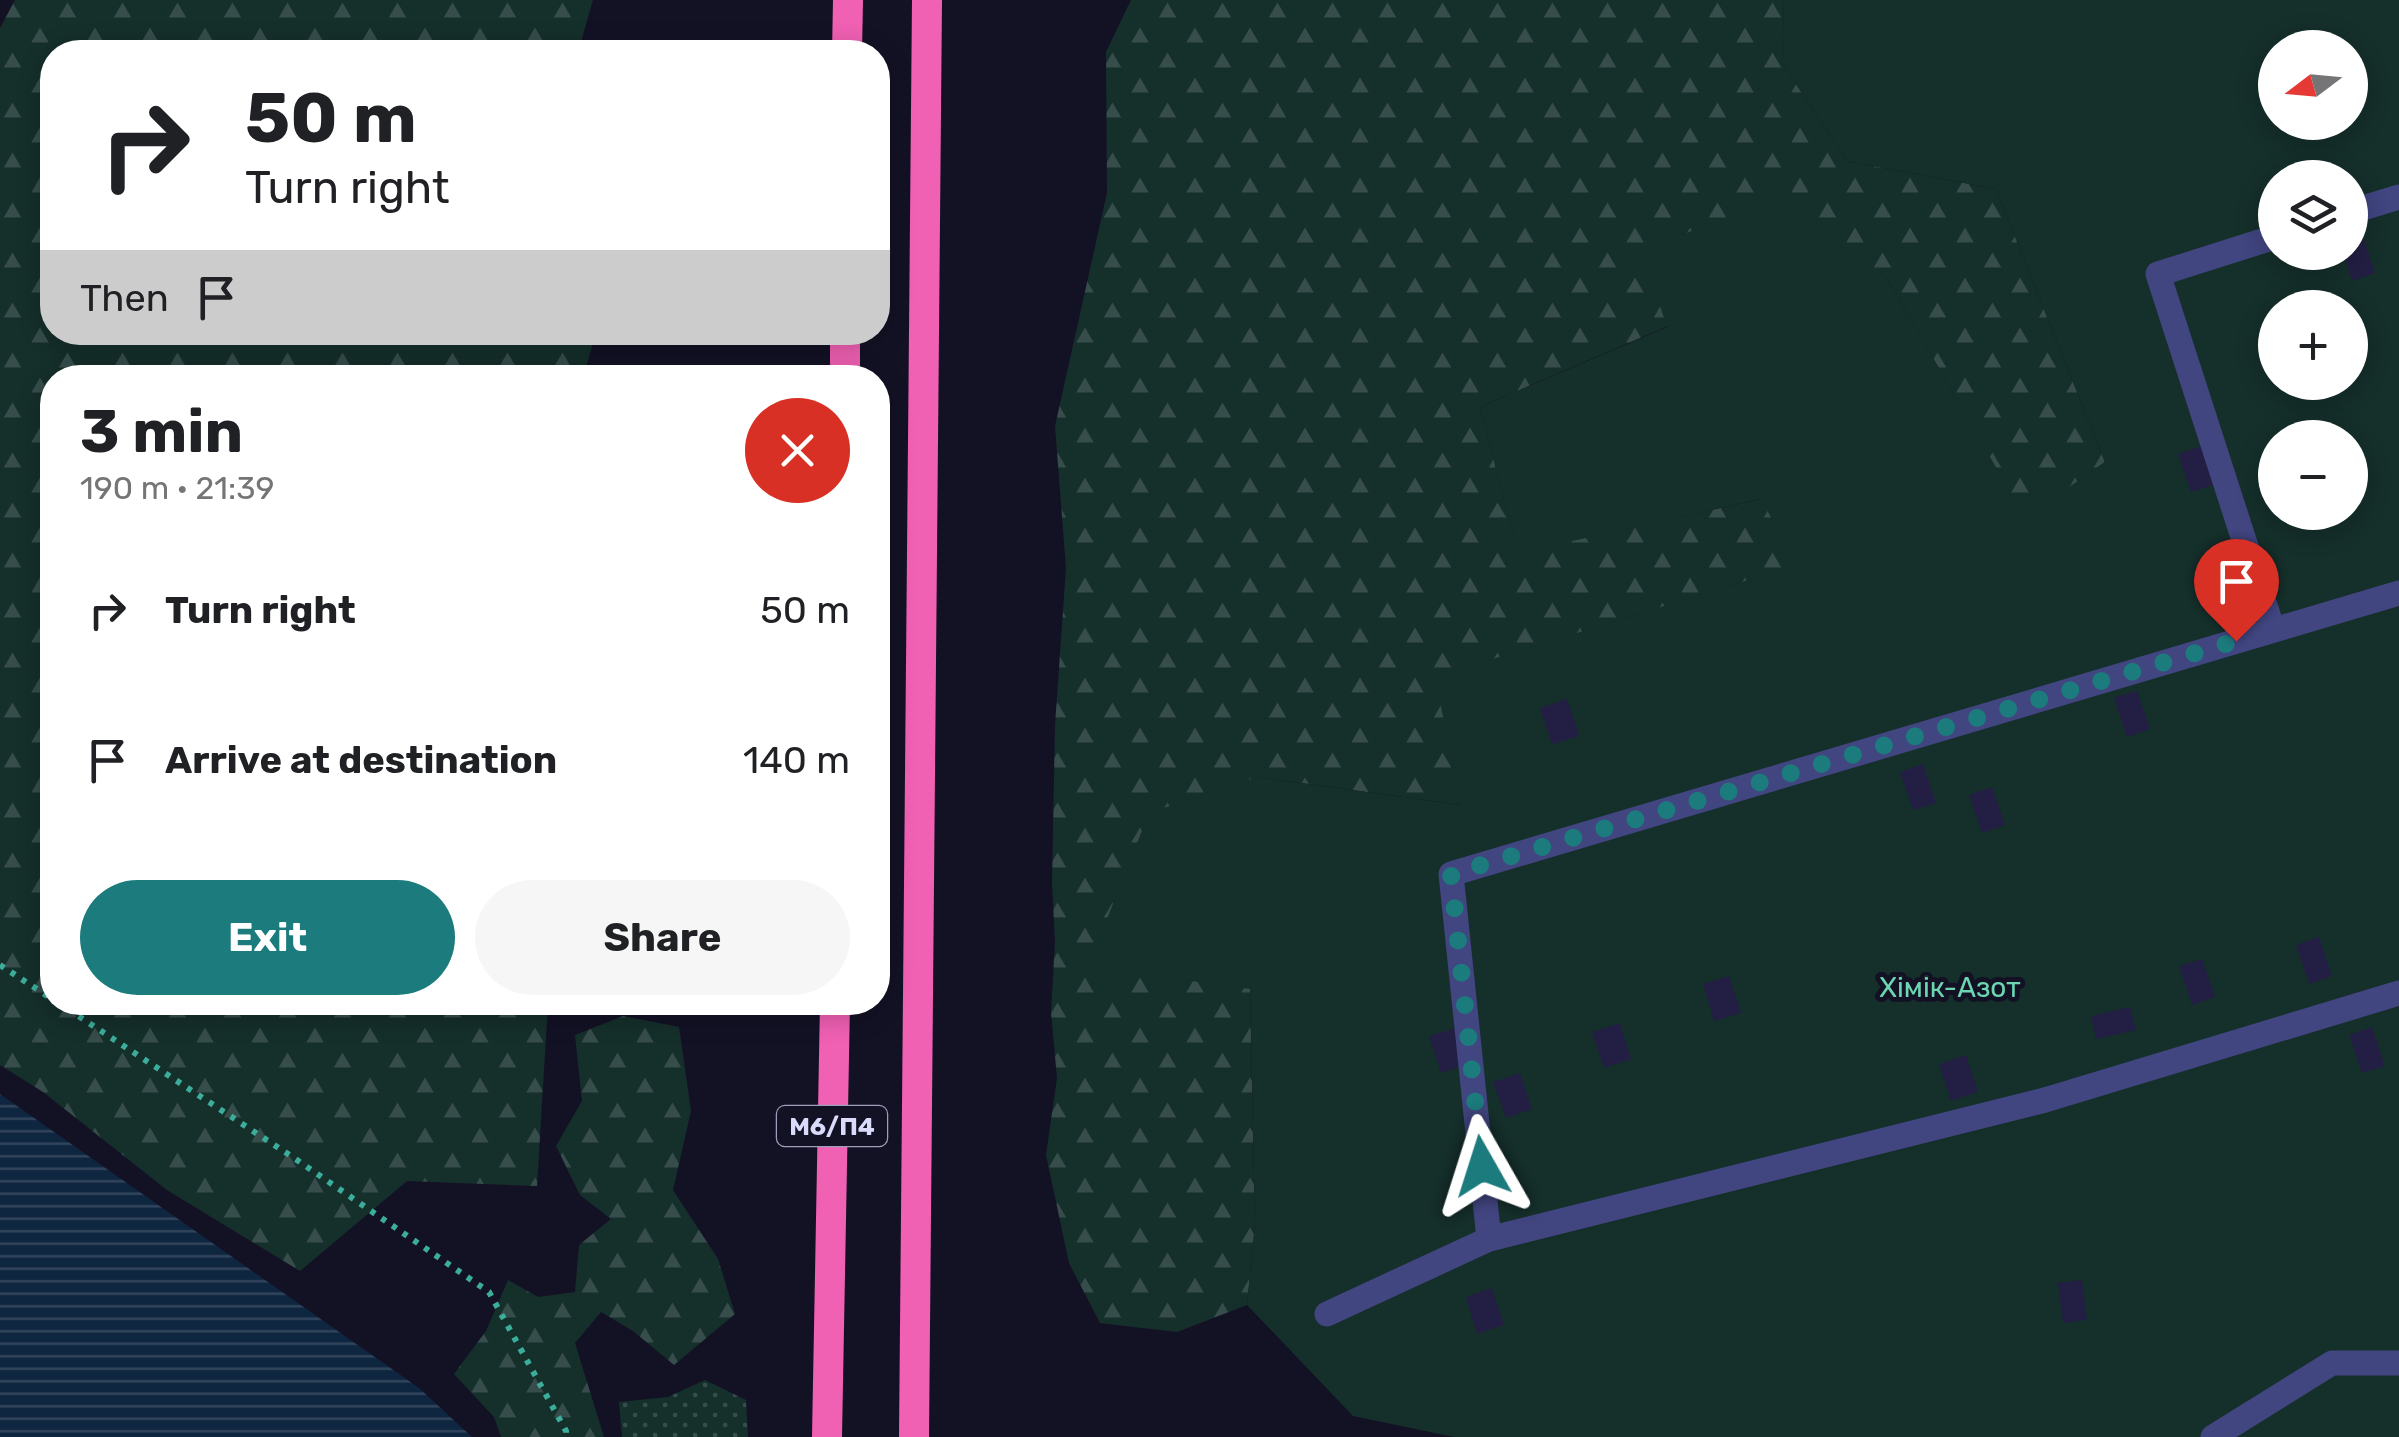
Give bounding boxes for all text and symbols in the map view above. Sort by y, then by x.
north arrow [2258,30,2368,140]
map controls [2258,30,2368,530]
text: 50 m [245,77,417,160]
icon: right [80,80,210,210]
button: layers [2258,160,2368,270]
text: Turn right [245,161,449,214]
icon: arrive [189,270,244,325]
text: Then [80,275,169,321]
button: + [2258,290,2368,400]
text: 3 min [80,396,243,467]
button: close [745,398,850,503]
button: − [2258,420,2368,530]
text: 190 m · 21:39 [80,469,274,507]
pin [2194,539,2279,642]
icon: arrive [2209,554,2264,609]
icon: right [80,583,135,638]
text: Turn right [165,587,356,633]
text: 50 m [760,587,850,633]
icon: arrive [80,733,135,788]
text: Arrive at destination [165,737,557,783]
text: 140 m [743,737,850,783]
button: Exit [80,880,455,995]
button: Share [475,880,850,995]
park label: Хімік-Азот [1879,971,2021,1004]
road number: М6/П4 [777,1106,887,1146]
position arrow [1430,1114,1534,1218]

